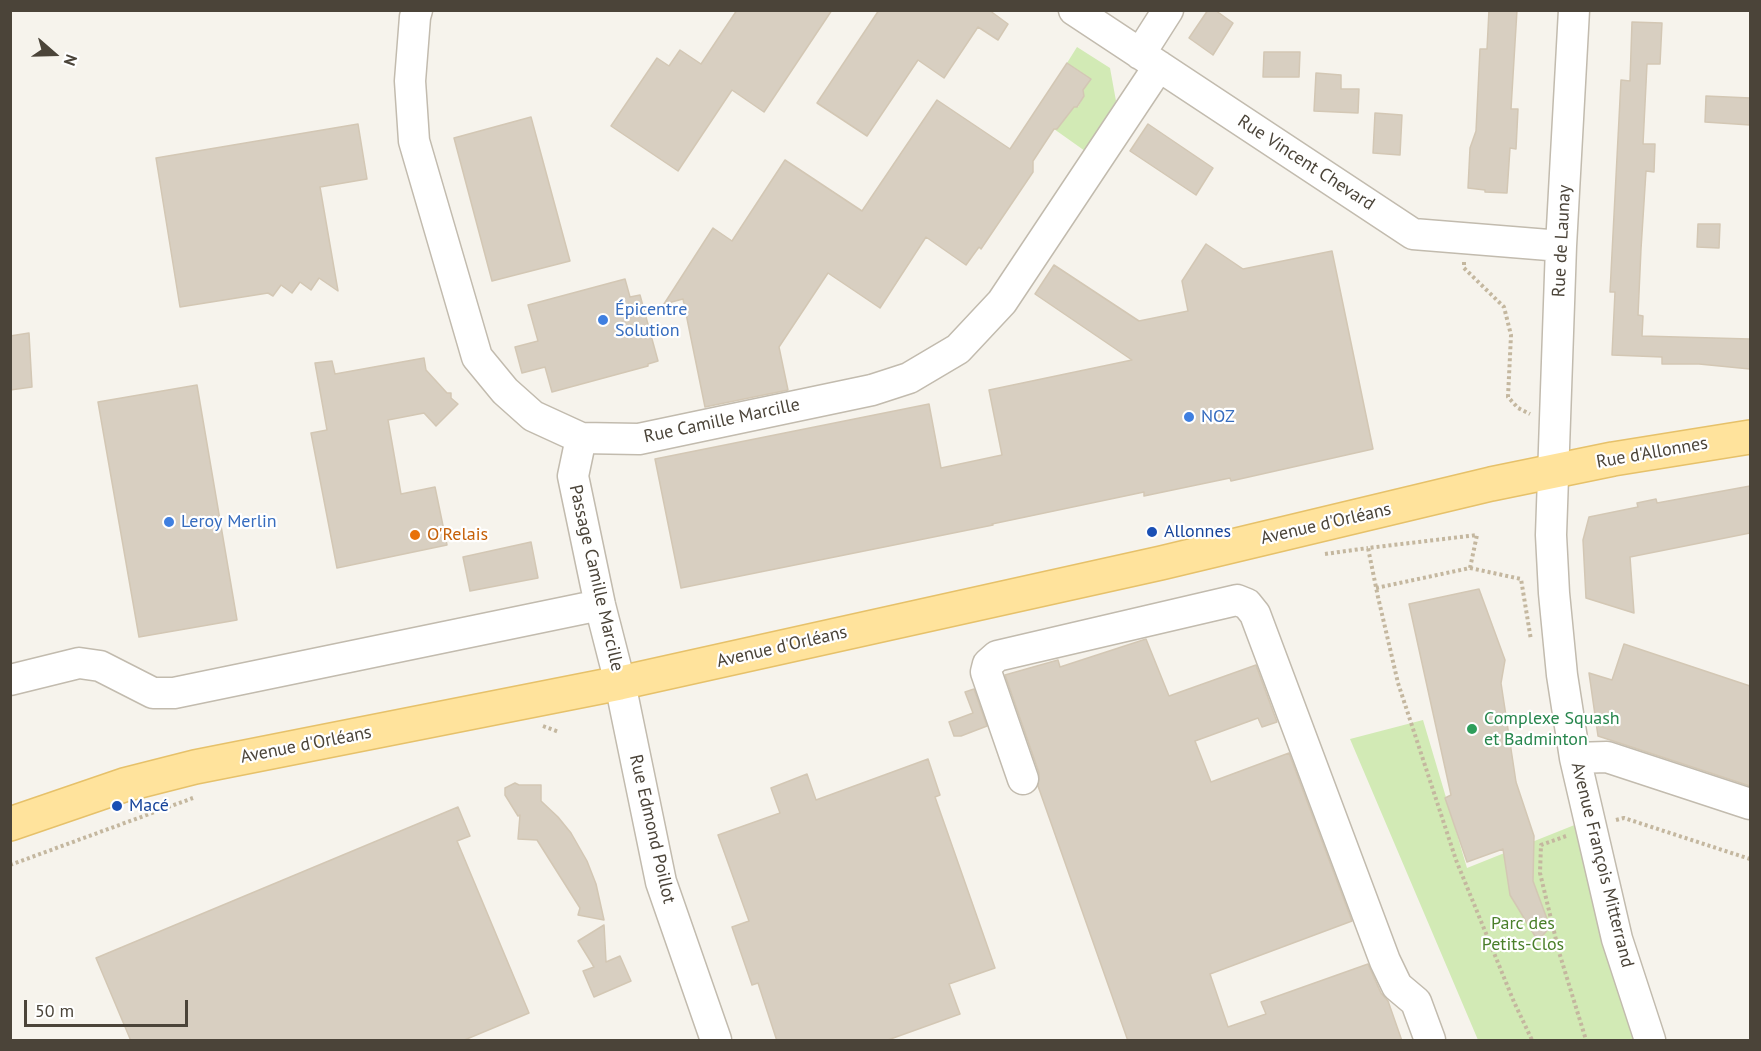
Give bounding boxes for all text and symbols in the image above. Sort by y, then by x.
north arrow [24,24,84,84]
text: N [60,52,82,69]
street label: Rue Vincent Chevard [1233,111,1379,215]
street label: Rue de Launay [1548,184,1576,298]
place label: Épicentre Solution [615,299,687,342]
marker: Épicentre Solution [596,313,610,327]
street label: Rue Camille Marcille [642,394,802,448]
place label: NOZ [1201,406,1235,428]
marker: NOZ [1182,410,1196,424]
street label: Rue d'Allonnes [1595,433,1709,473]
street label: Passage Camille Marcille [564,483,628,673]
street label: Avenue d'Orléans [1259,499,1393,549]
place label: Leroy Merlin [181,511,277,533]
marker: Leroy Merlin [162,515,176,529]
place label: Allonnes [1164,521,1231,543]
place label: O'Relais [427,524,488,546]
marker: Allonnes [1145,525,1159,539]
marker: O'Relais [408,528,422,542]
street label: Avenue d'Orléans [715,622,849,672]
place label: Complexe Squash et Badminton [1484,708,1620,750]
street label: Avenue d'Orléans [239,722,373,768]
marker: Complexe Squash et Badminton [1465,722,1479,736]
street label: Rue Edmond Poillot [624,752,680,906]
street label: Avenue François Mitterrand [1566,760,1638,970]
place label: Macé [129,795,169,817]
marker: Macé [110,799,124,813]
park label: Parc des Petits-Clos [1482,913,1564,956]
scale bar [27,988,190,1026]
text: 50 m [35,999,74,1022]

